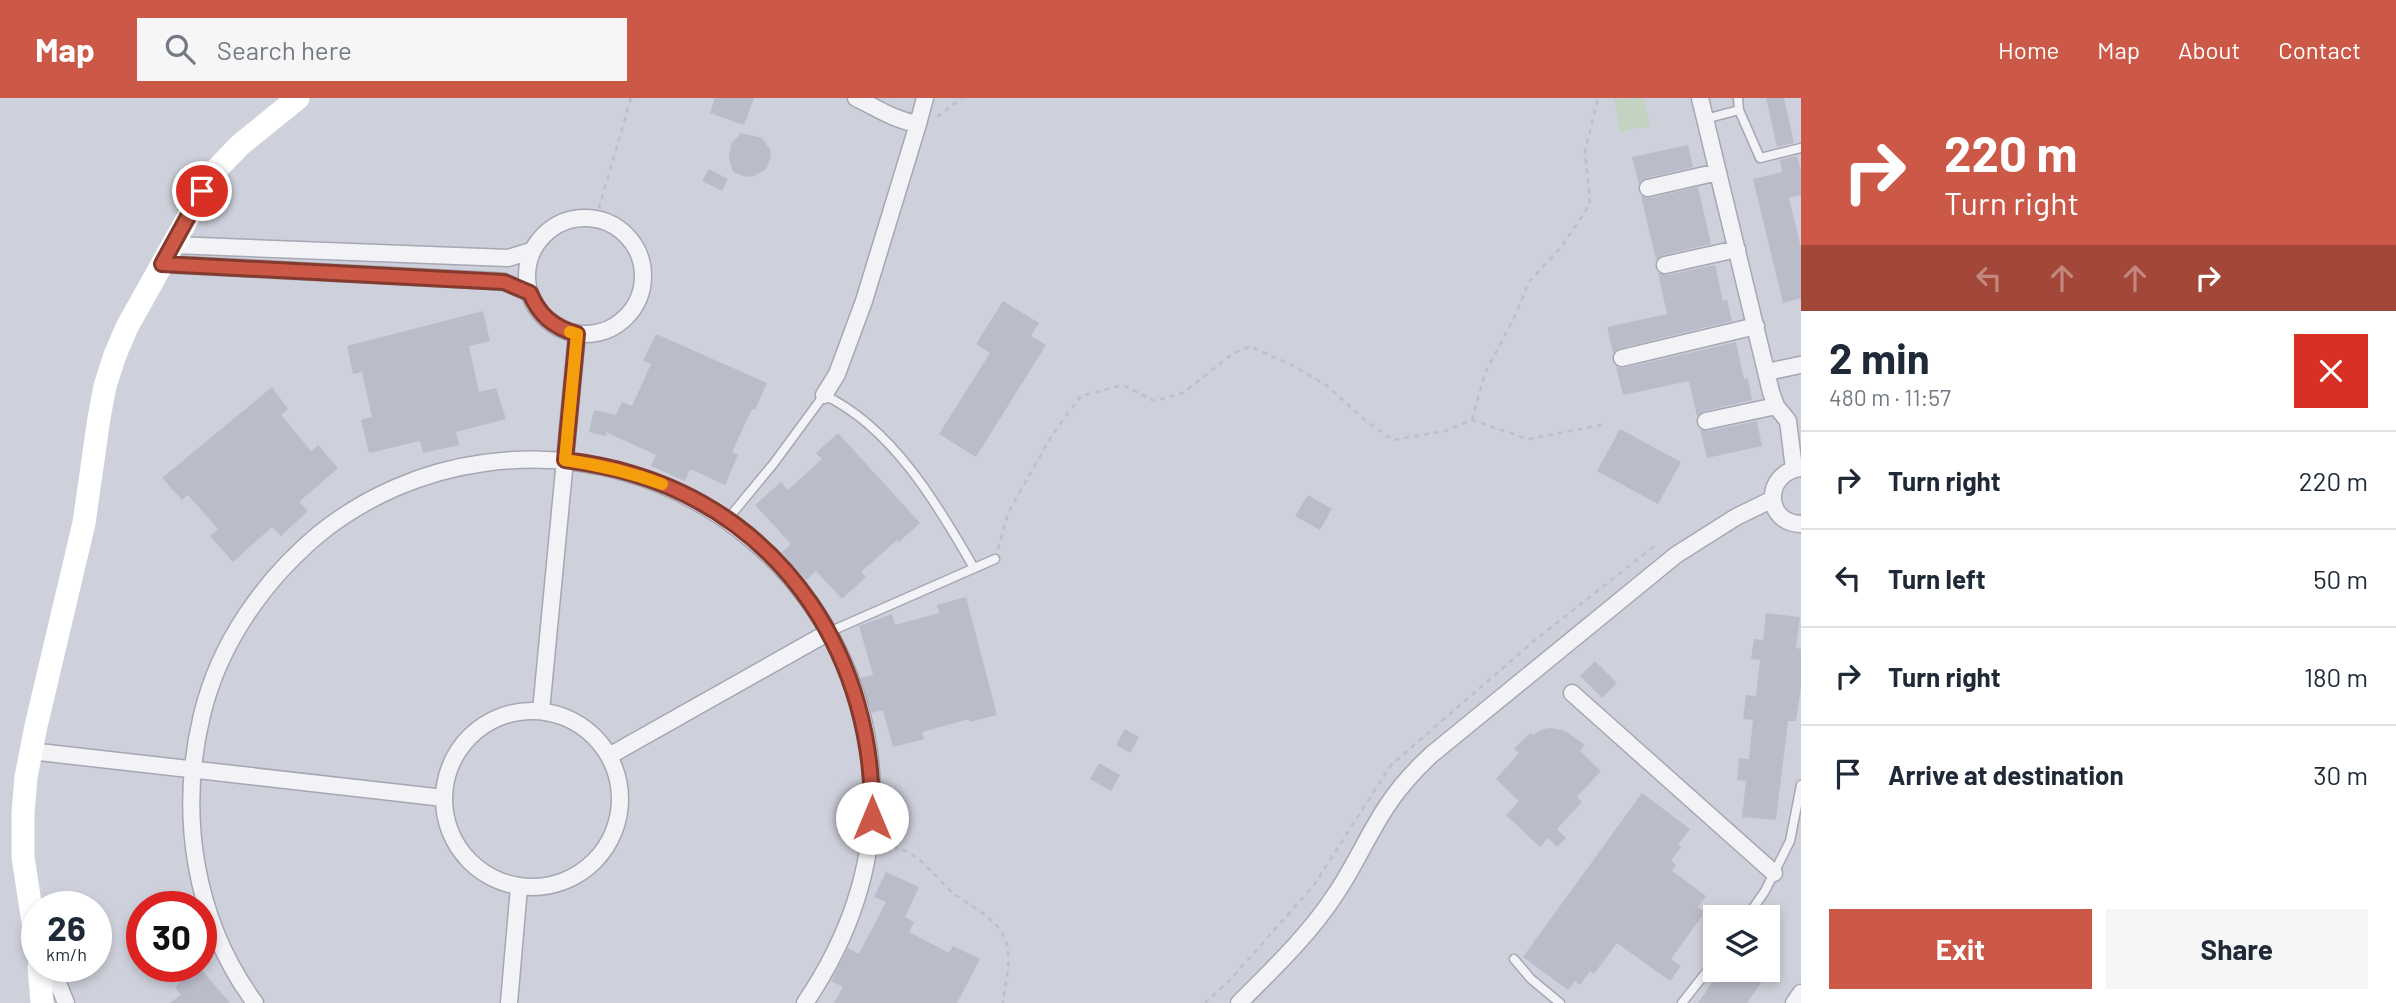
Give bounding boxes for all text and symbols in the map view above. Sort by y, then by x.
search box [137,18,627,81]
text: Map [35,29,95,69]
icon: search [161,30,199,68]
text: Search here [217,34,352,65]
text: Home [1998,35,2059,64]
text: Map [2097,35,2140,64]
text: About [2178,35,2240,64]
text: Contact [2278,35,2361,64]
text: 220 m [1944,123,2078,182]
icon: right [1829,126,1920,217]
pin [172,161,232,221]
icon: arrive [183,172,221,210]
text: Turn right [1944,183,2079,221]
icon: left [1970,259,2008,297]
icon: ahead [2043,259,2081,297]
icon: ahead [2116,259,2154,297]
icon: right [2189,259,2227,297]
text: 2 min [1829,332,1930,382]
button: close [2294,334,2368,408]
text: 480 m · 11:57 [1829,383,1951,411]
icon: right [1829,461,1867,499]
text: Turn right [1888,465,2001,496]
text: 220 m [2299,465,2368,496]
icon: left [1829,559,1867,597]
text: Turn left [1888,563,1986,594]
text: 50 m [2313,563,2368,594]
icon: right [1829,657,1867,695]
text: Turn right [1888,661,2001,692]
text: 180 m [2304,661,2368,692]
icon: arrive [1829,755,1867,793]
text: Arrive at destination [1888,759,2124,790]
text: 30 m [2313,759,2368,790]
position arrow [835,781,909,855]
speed limit sign: 30 [126,891,217,982]
map controls [1703,905,1780,982]
button: layers [1703,905,1780,982]
text: 26 [47,906,86,948]
button: Exit [1829,909,2092,989]
button: Share [2106,909,2368,989]
text: km/h [46,943,87,965]

